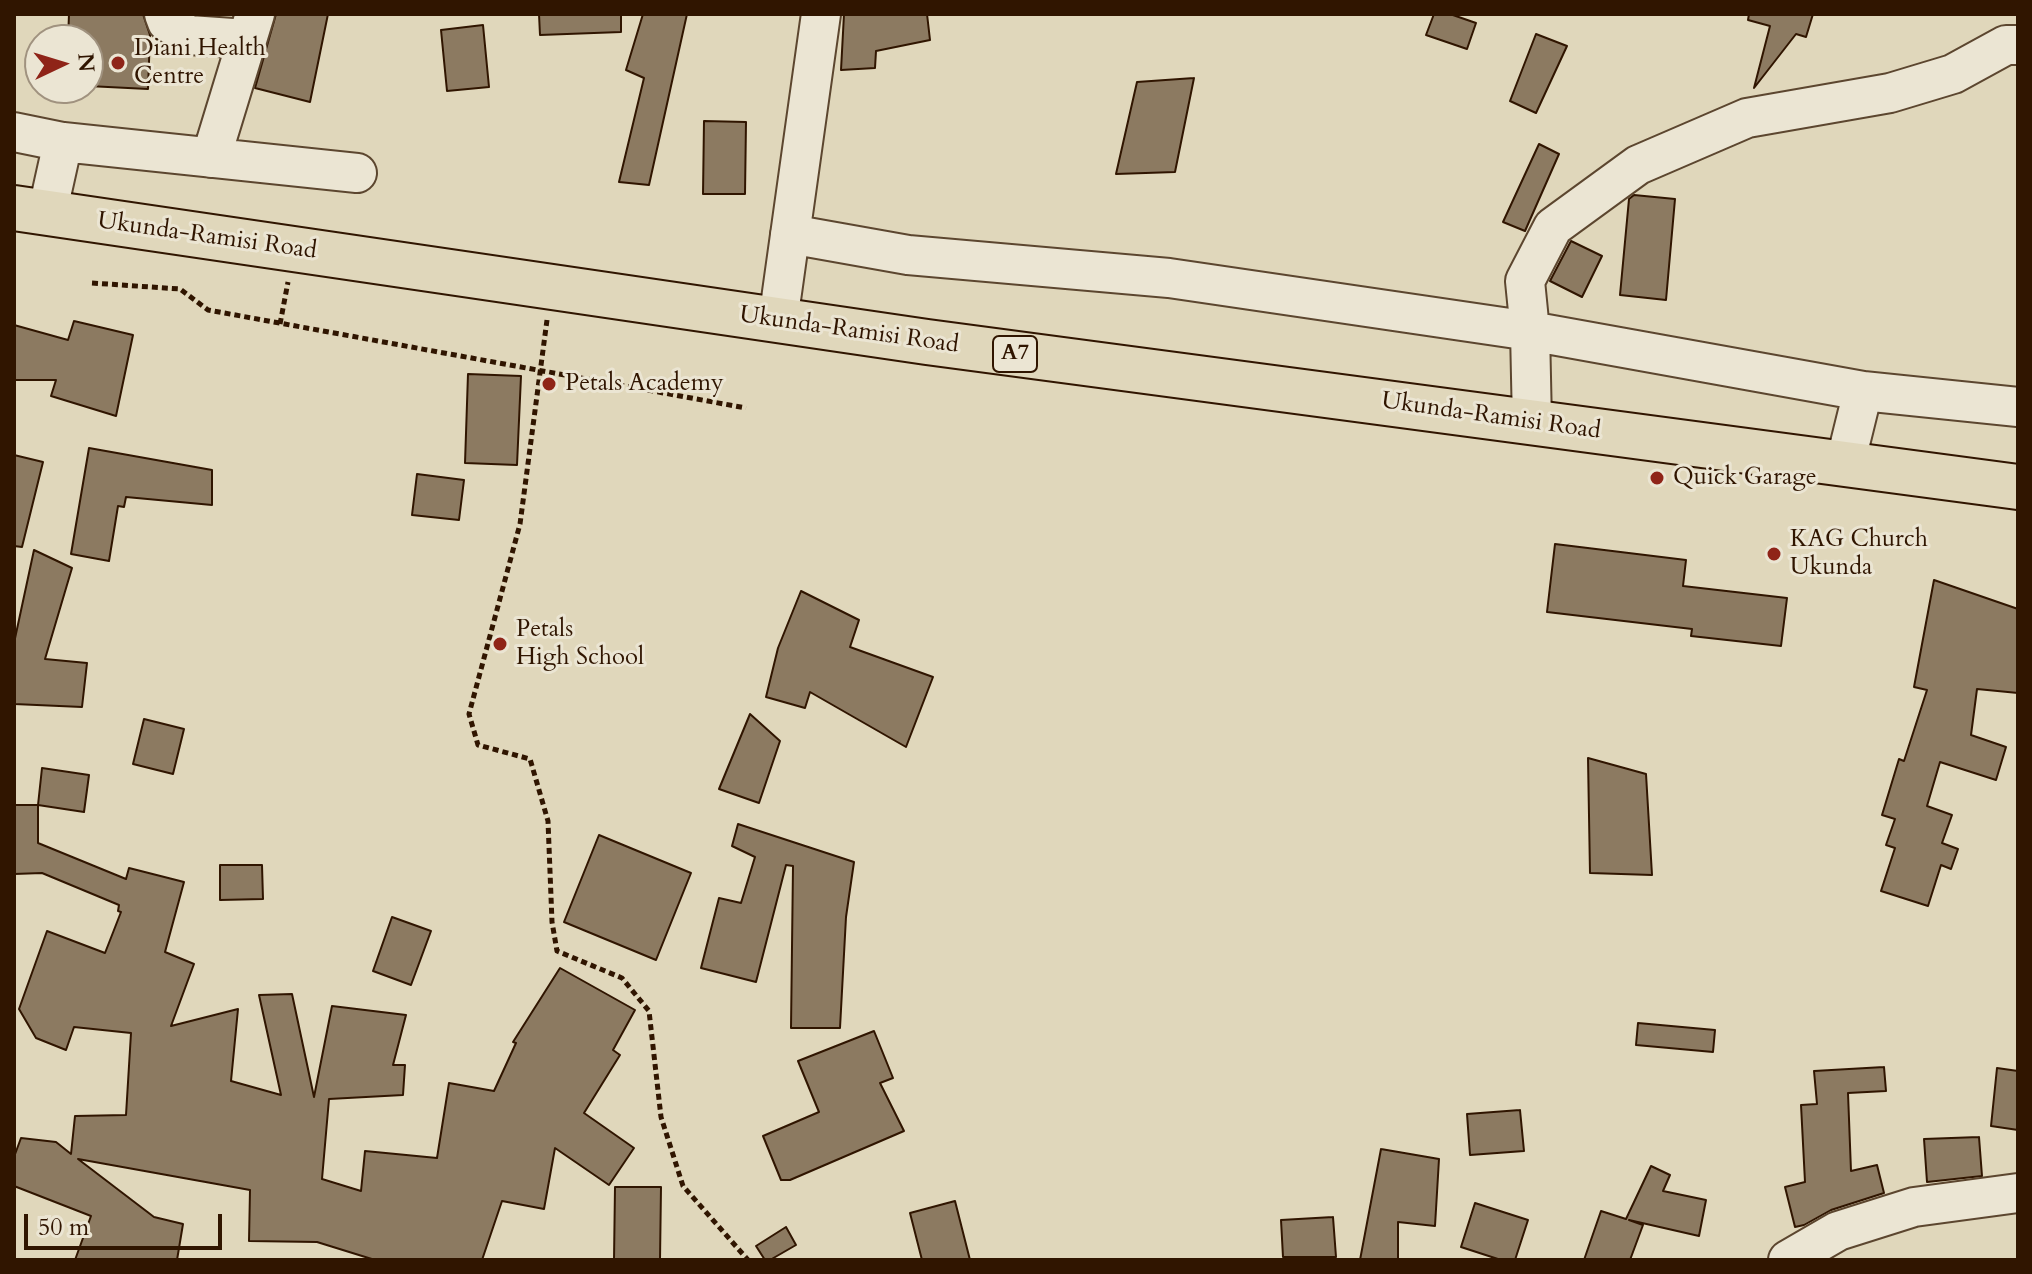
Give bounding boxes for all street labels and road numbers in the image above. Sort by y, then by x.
street label: Ukunda-Ramisi Road [96,207,318,267]
street label: Ukunda-Ramisi Road [738,301,960,361]
road number: A7 [993,336,1037,372]
street label: Ukunda-Ramisi Road [1380,387,1602,447]

